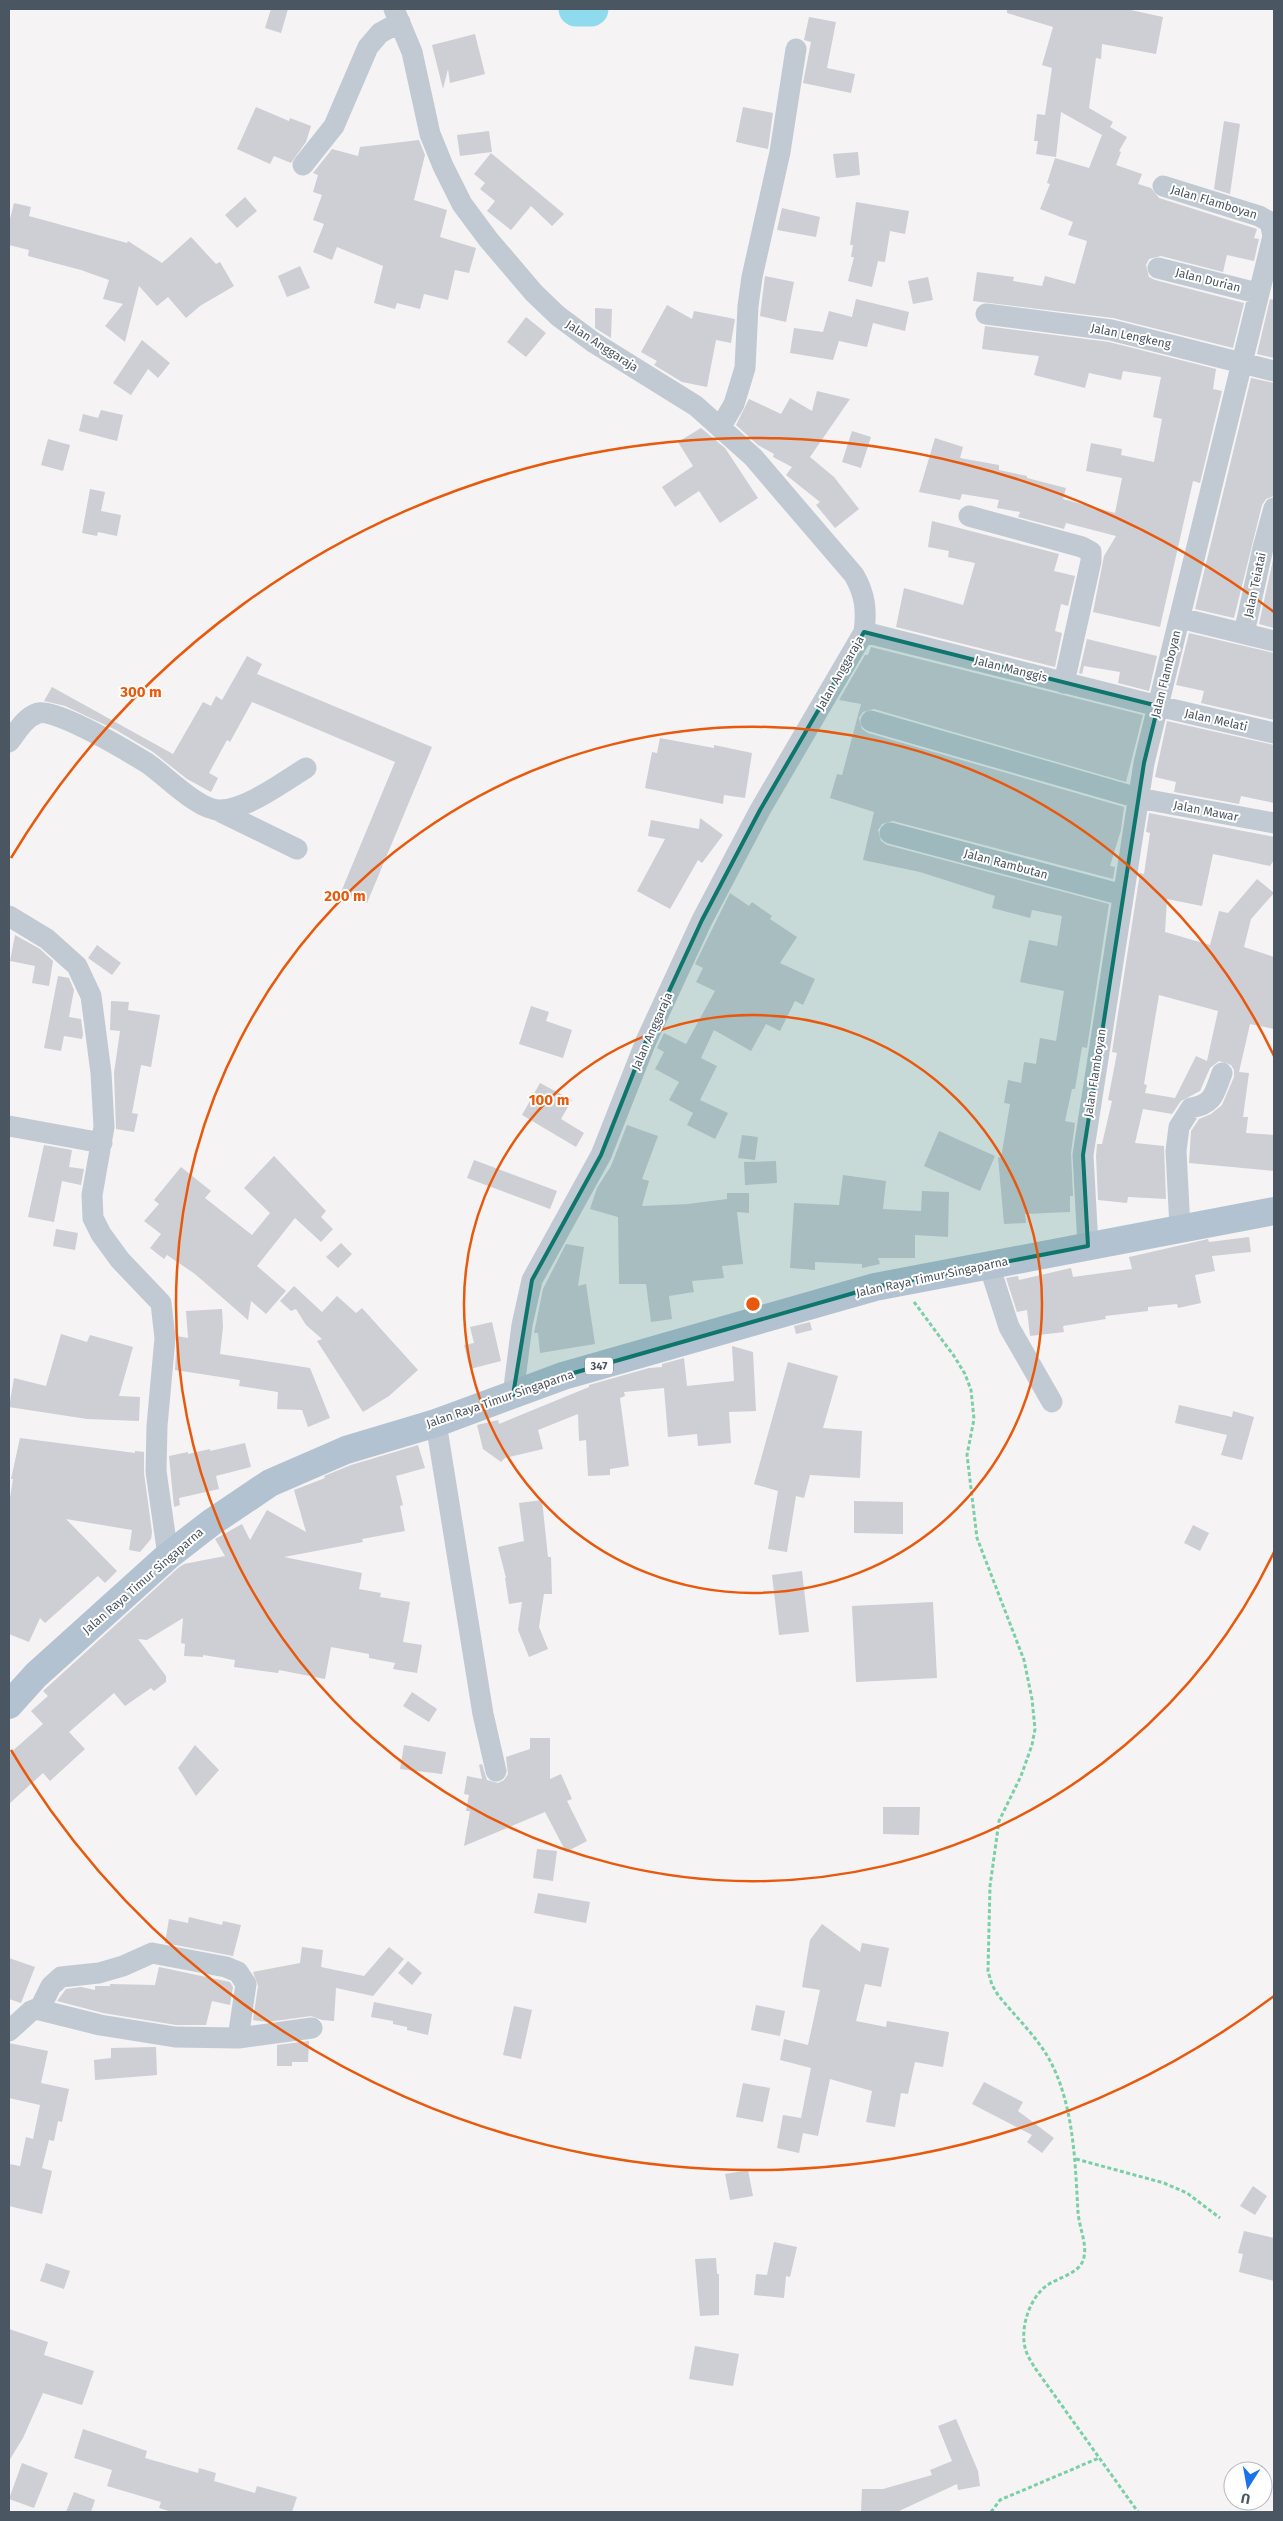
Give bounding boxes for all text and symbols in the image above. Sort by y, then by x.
street label: Jalan Flamboyan [1169,182,1259,222]
street label: Jalan Durian [1174,265,1242,295]
street label: Jalan Anggaraja [563,317,641,375]
street label: Jalan Lengkeng [1090,321,1173,351]
street label: Jalan Teiatai [1241,551,1269,619]
street label: Jalan Flamboyan [1148,629,1184,719]
street label: Jalan Anggaraja [813,633,867,713]
street label: Jalan Manggis [973,653,1049,685]
text: 300 m [119,683,162,701]
street label: Jalan Melati [1183,706,1249,734]
street label: Jalan Mawar [1172,798,1240,824]
street label: Jalan Rambutan [963,846,1049,882]
text: 200 m [324,887,366,905]
street label: Jalan Anggaraja [629,990,675,1072]
street label: Jalan Flamboyan [1081,1028,1109,1118]
text: 100 m [529,1091,569,1109]
street label: Jalan Raya Timur Singaparna [855,1254,1009,1300]
centre of rings [744,1295,762,1313]
road number: 347 [585,1358,613,1374]
street label: Jalan Raya Timur Singaparna [424,1367,576,1431]
street label: Jalan Raya Timur Singaparna [80,1525,206,1637]
north arrow [1223,2461,1273,2511]
text: U [1240,2489,1252,2507]

